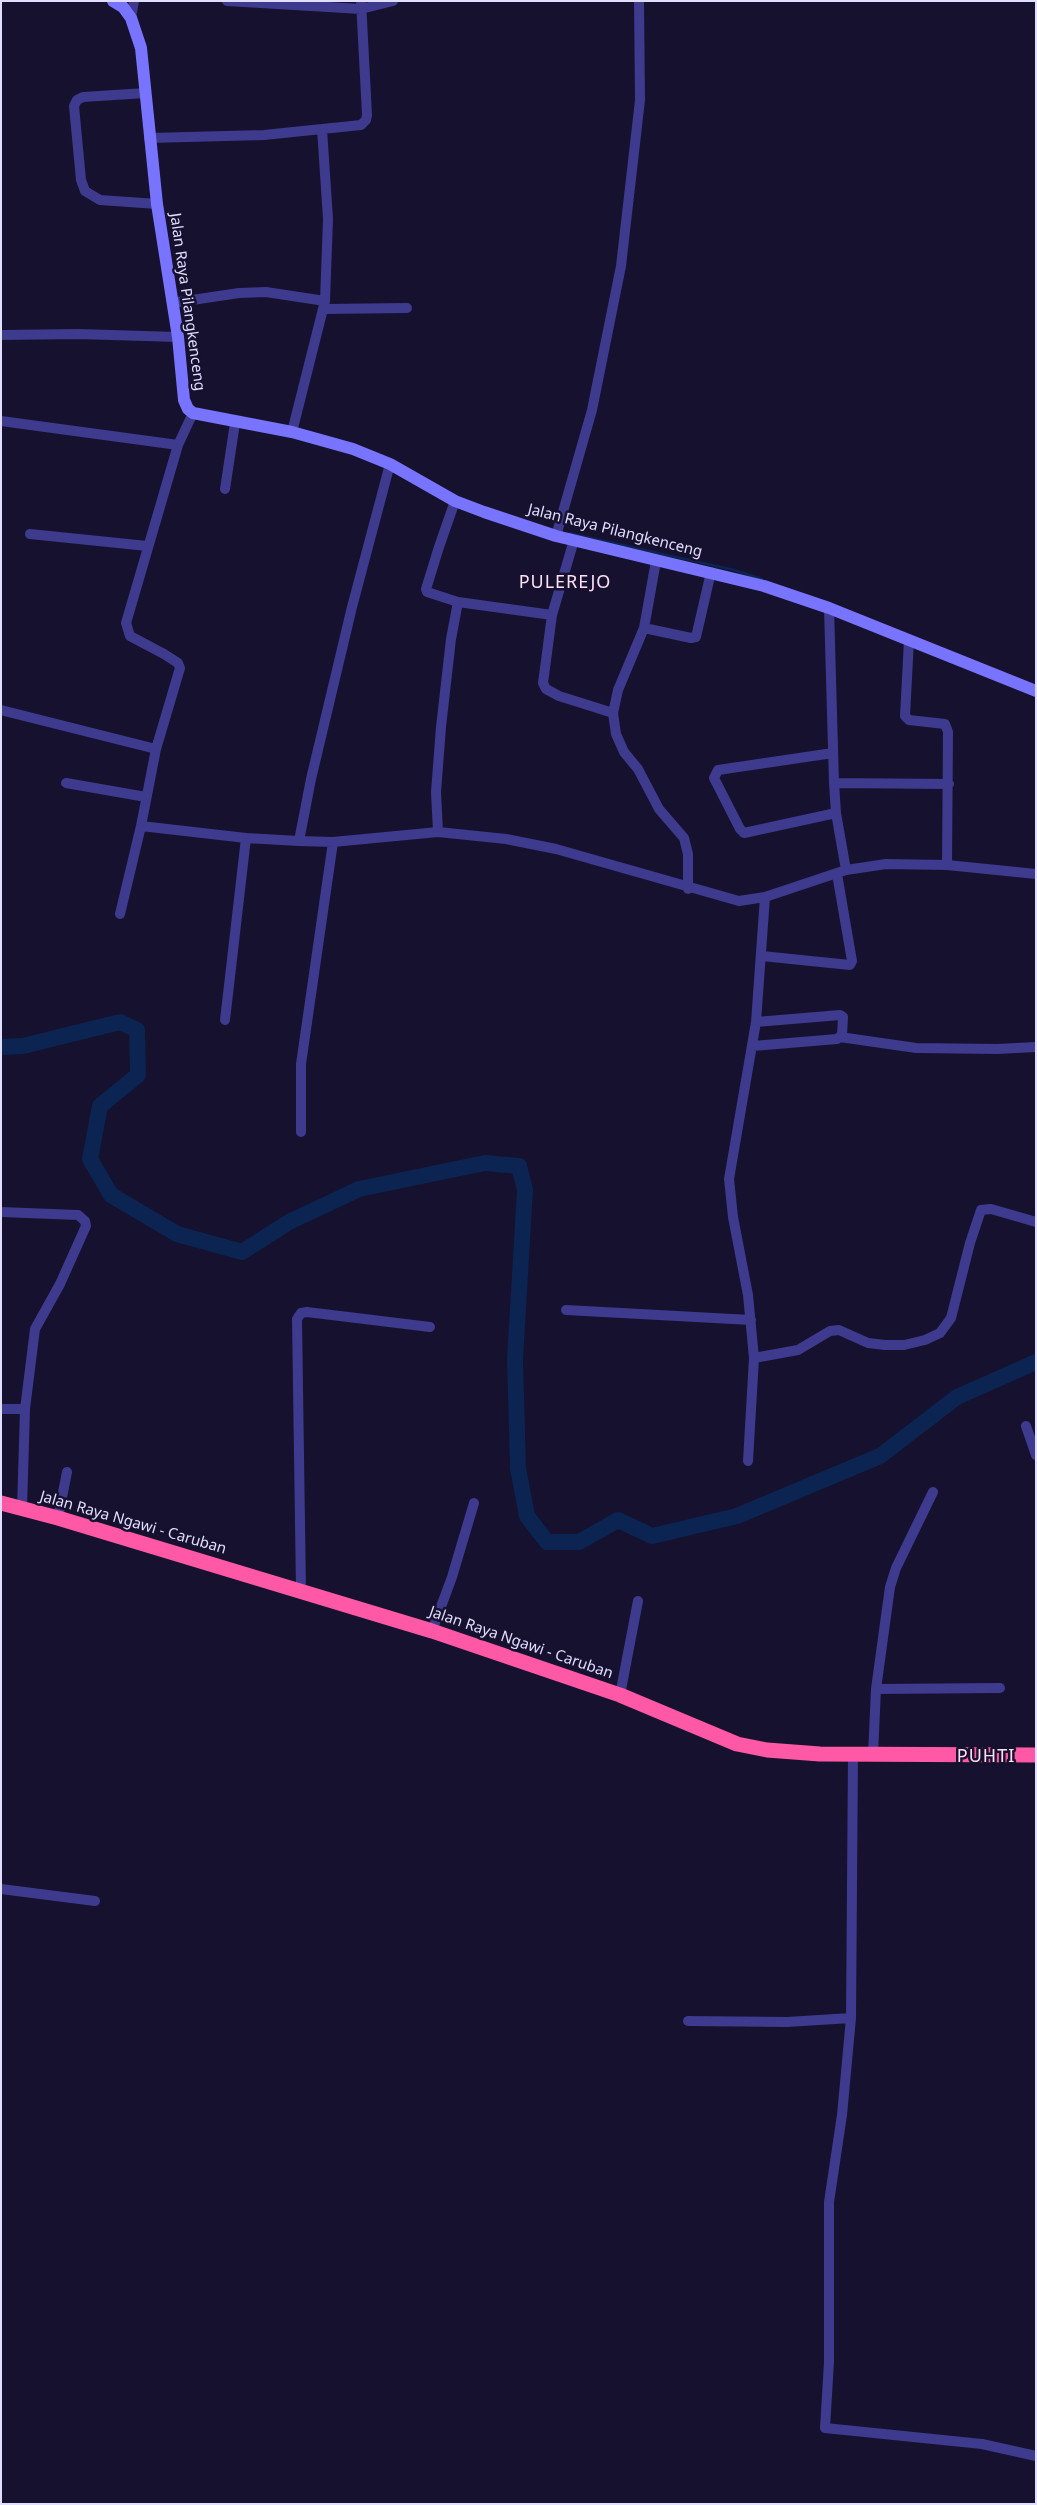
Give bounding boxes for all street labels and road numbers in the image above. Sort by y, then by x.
street label: Jalan Raya Pilangkenceng [166,212,208,392]
street label: Jalan Raya Pilangkenceng [526,501,704,561]
street label: Jalan Raya Ngawi - Caruban [38,1488,228,1558]
street label: Jalan Raya Ngawi - Caruban [427,1603,615,1683]

